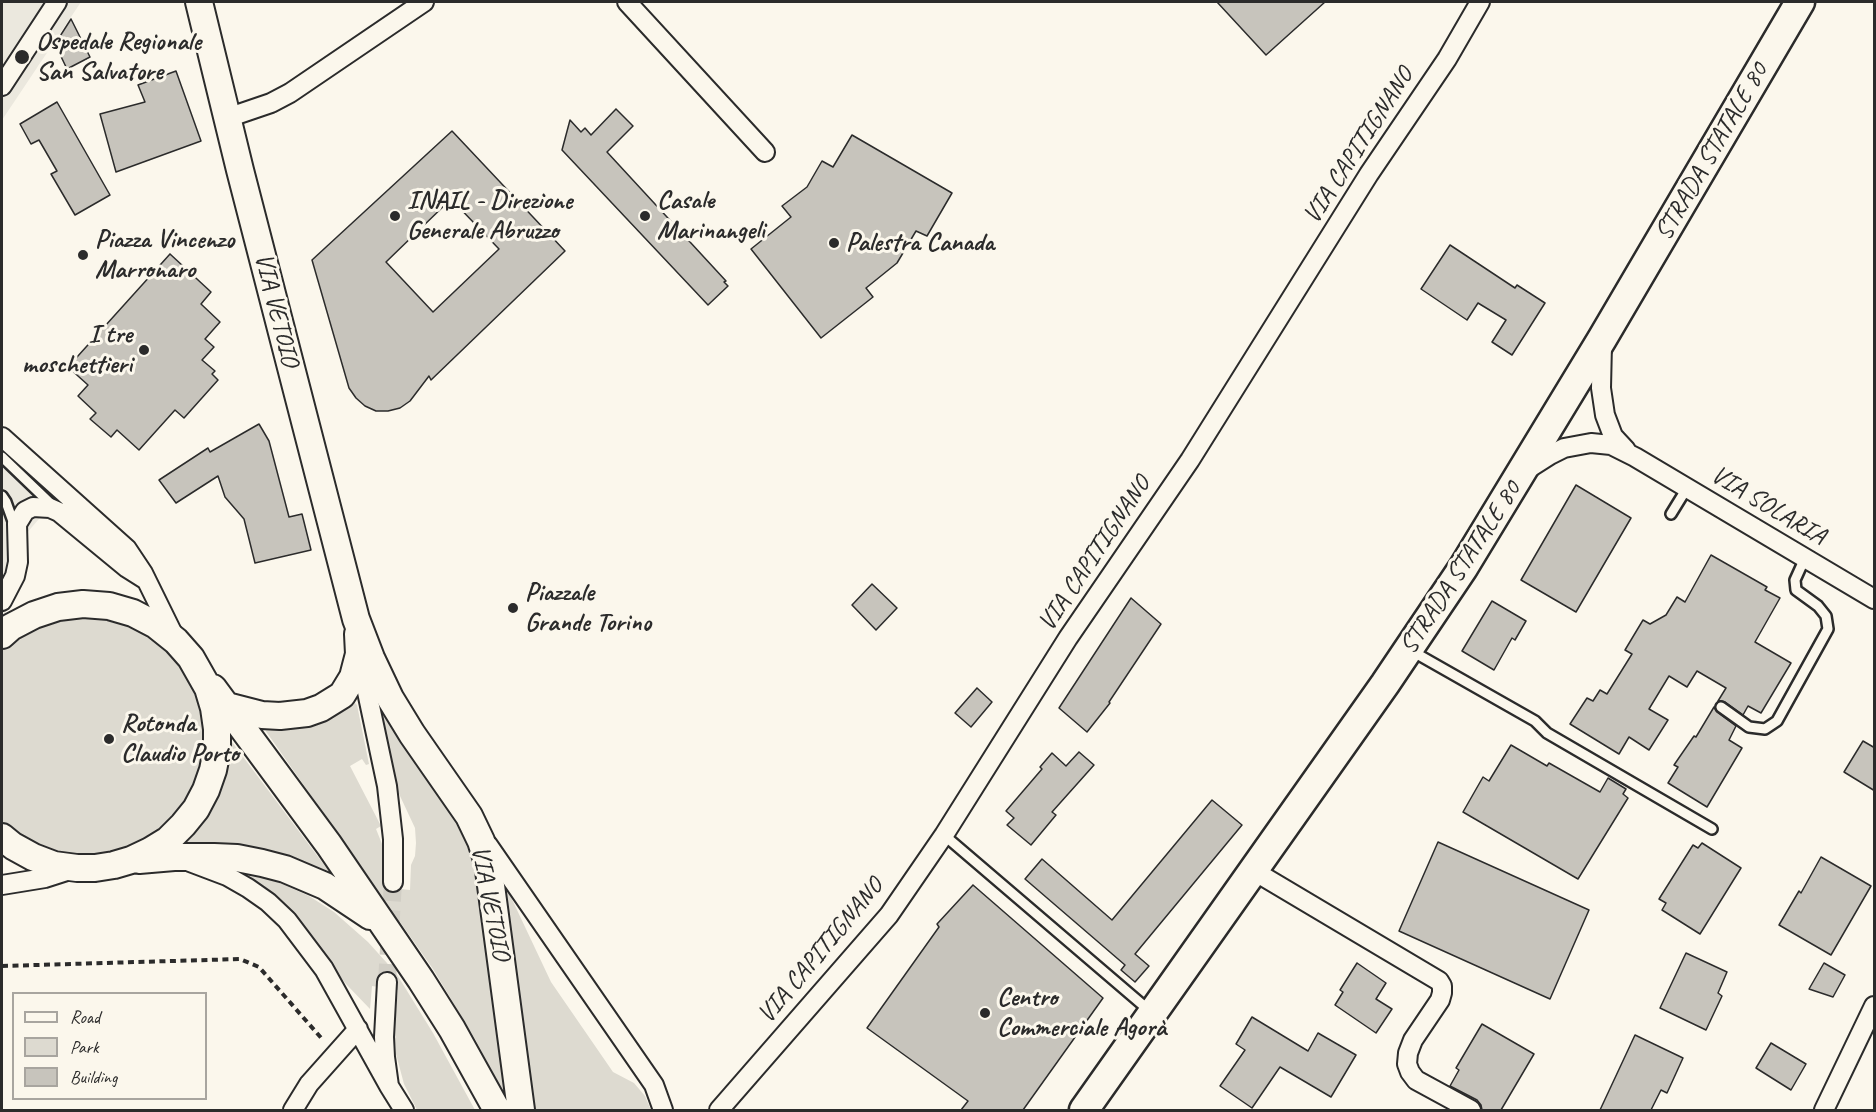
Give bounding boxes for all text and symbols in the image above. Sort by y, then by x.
place label: Ospedale Regionale San Salvatore [36,26,201,88]
marker: Ospedale Regionale San Salvatore [13,48,31,66]
street label: STRADA STATALE 80 [1649,58,1775,246]
street label: VIA CAPITIGNANO [1297,62,1421,230]
place label: INAIL - Direzione Generale Abruzzo [407,185,572,246]
place label: Casale Marinangeli [657,185,765,246]
marker: INAIL - Direzione Generale Abruzzo [388,209,402,223]
marker: Casale Marinangeli [638,209,652,223]
place label: Piazza Vincenzo Marronaro [95,224,234,286]
place label: Palestra Canada [846,227,994,259]
marker: Palestra Canada [827,236,841,250]
marker: Piazza Vincenzo Marronaro [76,248,90,262]
street label: VIA VETOIO [247,250,305,370]
place label: I tre moschettieri [22,319,132,380]
marker: I tre moschettieri [137,343,151,357]
street label: VIA SOLARIA [1705,460,1831,552]
street label: VIA CAPITIGNANO [1032,471,1158,637]
street label: STRADA STATALE 80 [1394,476,1528,660]
place label: Piazzale Grande Torino [525,577,651,638]
marker: Piazzale Grande Torino [506,601,520,615]
place label: Rotonda Claudio Porto [121,708,239,770]
marker: Rotonda Claudio Porto [102,732,116,746]
street label: VIA VETOIO [464,843,516,963]
street label: VIA CAPITIGNANO [751,872,891,1030]
place label: Centro Commerciale Agorà [997,982,1166,1044]
legend [12,992,207,1100]
text: Road [70,1006,100,1028]
marker: Centro Commerciale Agorà [978,1006,992,1020]
text: Park [70,1036,99,1058]
text: Building [70,1066,117,1088]

